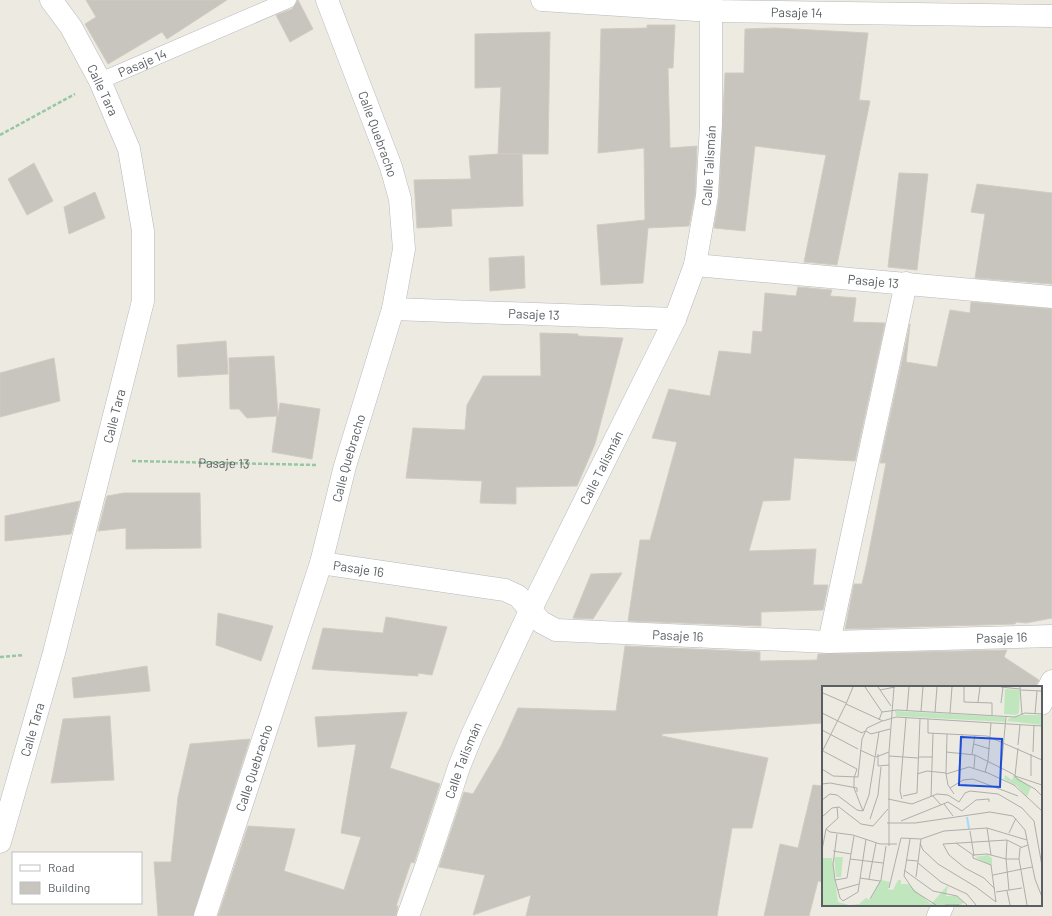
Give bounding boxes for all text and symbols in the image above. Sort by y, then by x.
street label: Pasaje 14 [771,4,823,21]
street label: Pasaje 14 [115,45,169,80]
street label: Calle Tara [84,62,122,118]
street label: Calle Quebracho [355,89,401,179]
street label: Calle Talismán [697,125,719,207]
street label: Pasaje 13 [847,271,900,291]
street label: Pasaje 13 [508,305,560,323]
street label: Calle Tara [99,387,128,445]
street label: Calle Quebracho [328,412,368,504]
street label: Calle Talismán [576,428,626,507]
street label: Pasaje 13 [198,454,250,472]
street label: Pasaje 16 [332,557,385,580]
street label: Pasaje 16 [652,626,704,644]
street label: Pasaje 16 [976,629,1028,646]
inset map [822,686,1042,906]
street label: Calle Tara [17,701,47,758]
street label: Calle Talismán [441,719,485,801]
street label: Calle Quebracho [232,722,275,813]
legend [12,852,142,904]
text: Road [48,860,75,874]
text: Building [48,880,90,894]

